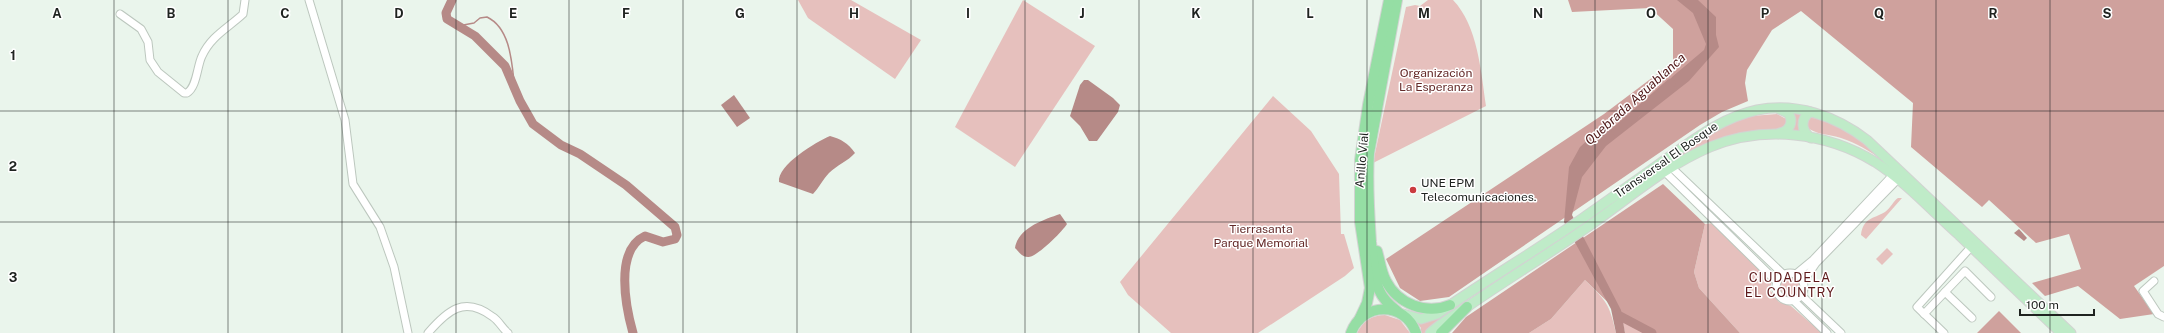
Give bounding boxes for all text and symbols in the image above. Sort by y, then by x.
text: A [52,6,62,21]
text: B [167,6,176,21]
text: C [280,6,290,21]
text: D [394,6,404,21]
text: E [509,6,517,21]
text: F [622,6,630,21]
text: G [735,6,745,21]
text: H [849,6,859,21]
text: I [966,6,970,21]
text: J [1079,6,1085,21]
text: K [1191,6,1201,21]
text: L [1306,6,1314,21]
text: M [1418,6,1430,21]
text: N [1533,6,1543,21]
text: O [1646,6,1656,21]
text: P [1761,6,1770,21]
text: Q [1874,6,1884,21]
text: R [1988,6,1998,21]
text: S [2103,6,2112,21]
text: 1 [10,48,16,63]
water label: Quebrada Aguablanca [1582,50,1688,148]
park label: Organización La Esperanza [1399,66,1473,94]
street label: Transversal El Bosque [1612,119,1721,201]
street label: Anillo Víal [1353,131,1371,188]
text: 2 [9,159,17,174]
place label: UNE EPM Telecomunicaciones. [1421,176,1537,204]
marker: UNE EPM Telecomunicaciones. [1408,185,1418,195]
park label: Tierrasanta Parque Memorial [1214,222,1309,250]
text: 3 [9,270,18,285]
district label: CIUDADELA EL COUNTRY [1745,270,1835,300]
scale bar [2020,291,2094,317]
text: 100 m [2026,298,2059,312]

